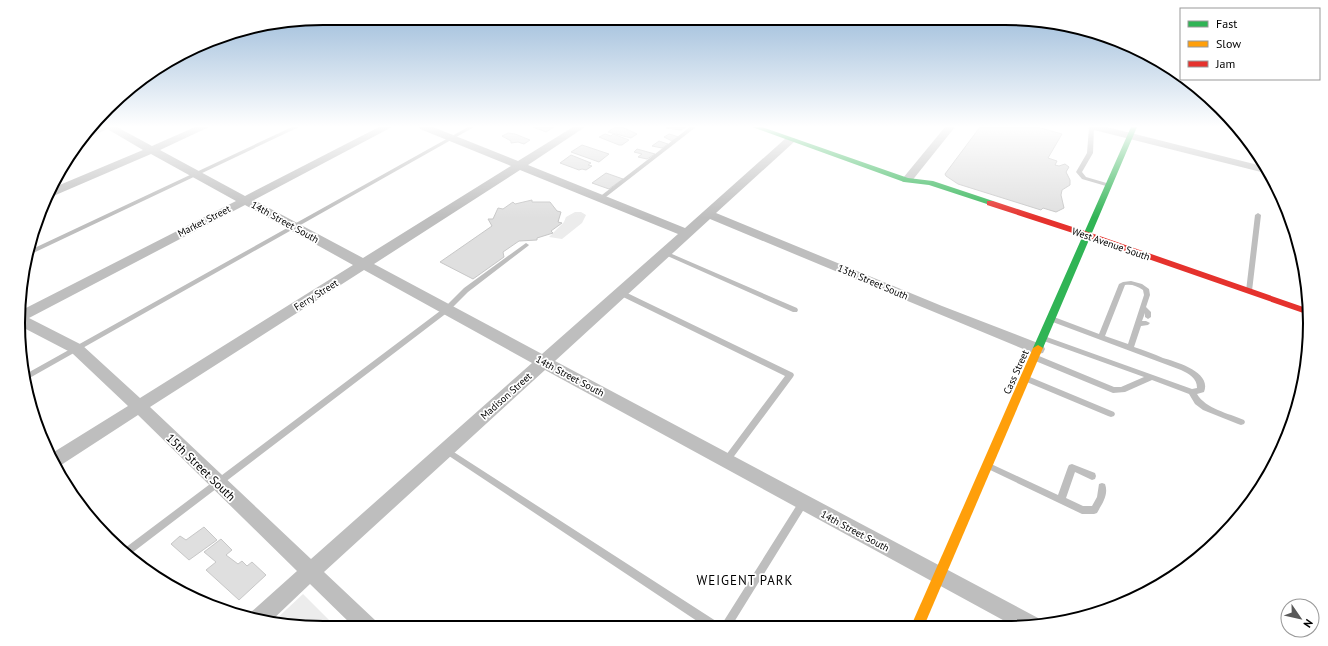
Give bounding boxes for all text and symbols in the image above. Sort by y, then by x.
legend [1180,8,1320,80]
text: Fast [1216,16,1237,31]
text: Slow [1216,36,1241,51]
text: Jam [1215,56,1235,71]
street label: 14th Street South [249,198,321,246]
street label: Market Street [175,202,233,240]
street label: West Avenue South [1070,225,1152,263]
street label: 13th Street South [836,261,910,303]
street label: Ferry Street [292,276,341,314]
street label: Cass Street [1000,347,1032,396]
street label: 14th Street South [534,353,606,399]
street label: Madison Street [478,369,535,422]
street label: 15th Street South [163,430,239,504]
street label: 14th Street South [819,508,891,554]
district label: WEIGENT PARK [696,572,794,589]
north arrow [1280,598,1320,638]
text: N [1300,617,1316,631]

